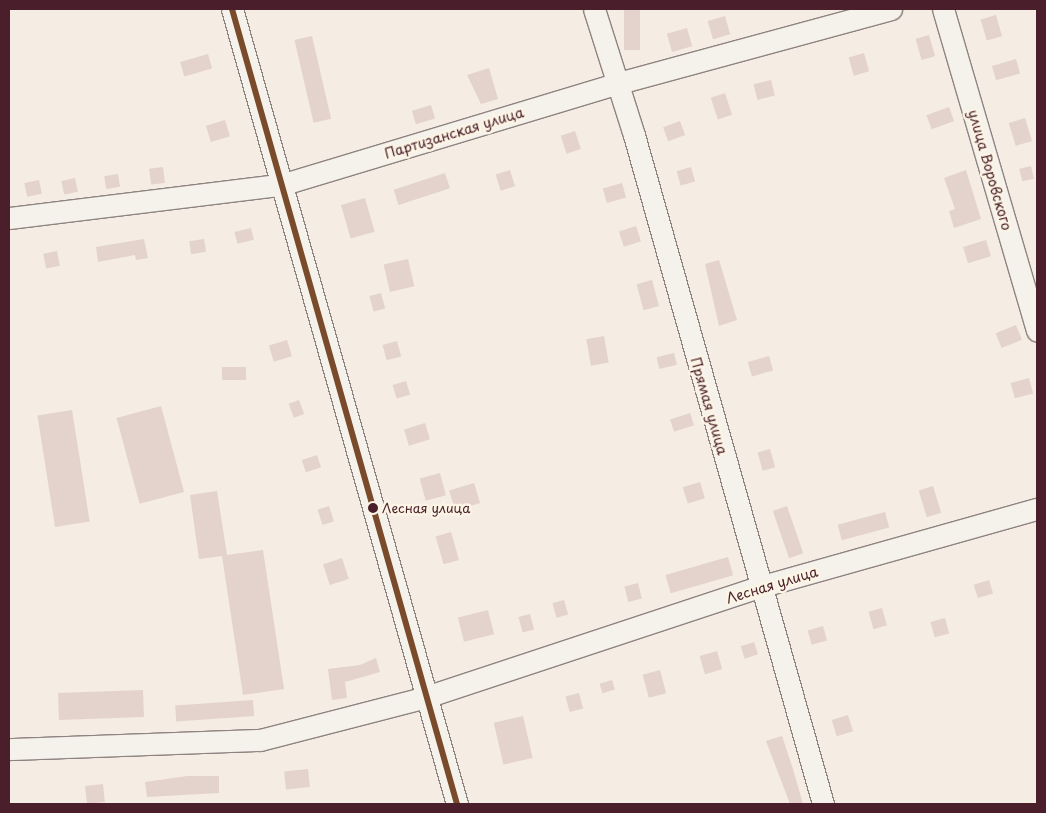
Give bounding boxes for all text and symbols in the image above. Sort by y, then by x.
street label: Партизанская улица [382,104,526,162]
street label: улица Воровского [965,107,1015,233]
street label: Прямая улица [687,355,731,457]
place label: Лесная улица [382,500,471,516]
marker: Лесная улица [368,503,378,513]
street label: Лесная улица [724,563,820,607]

